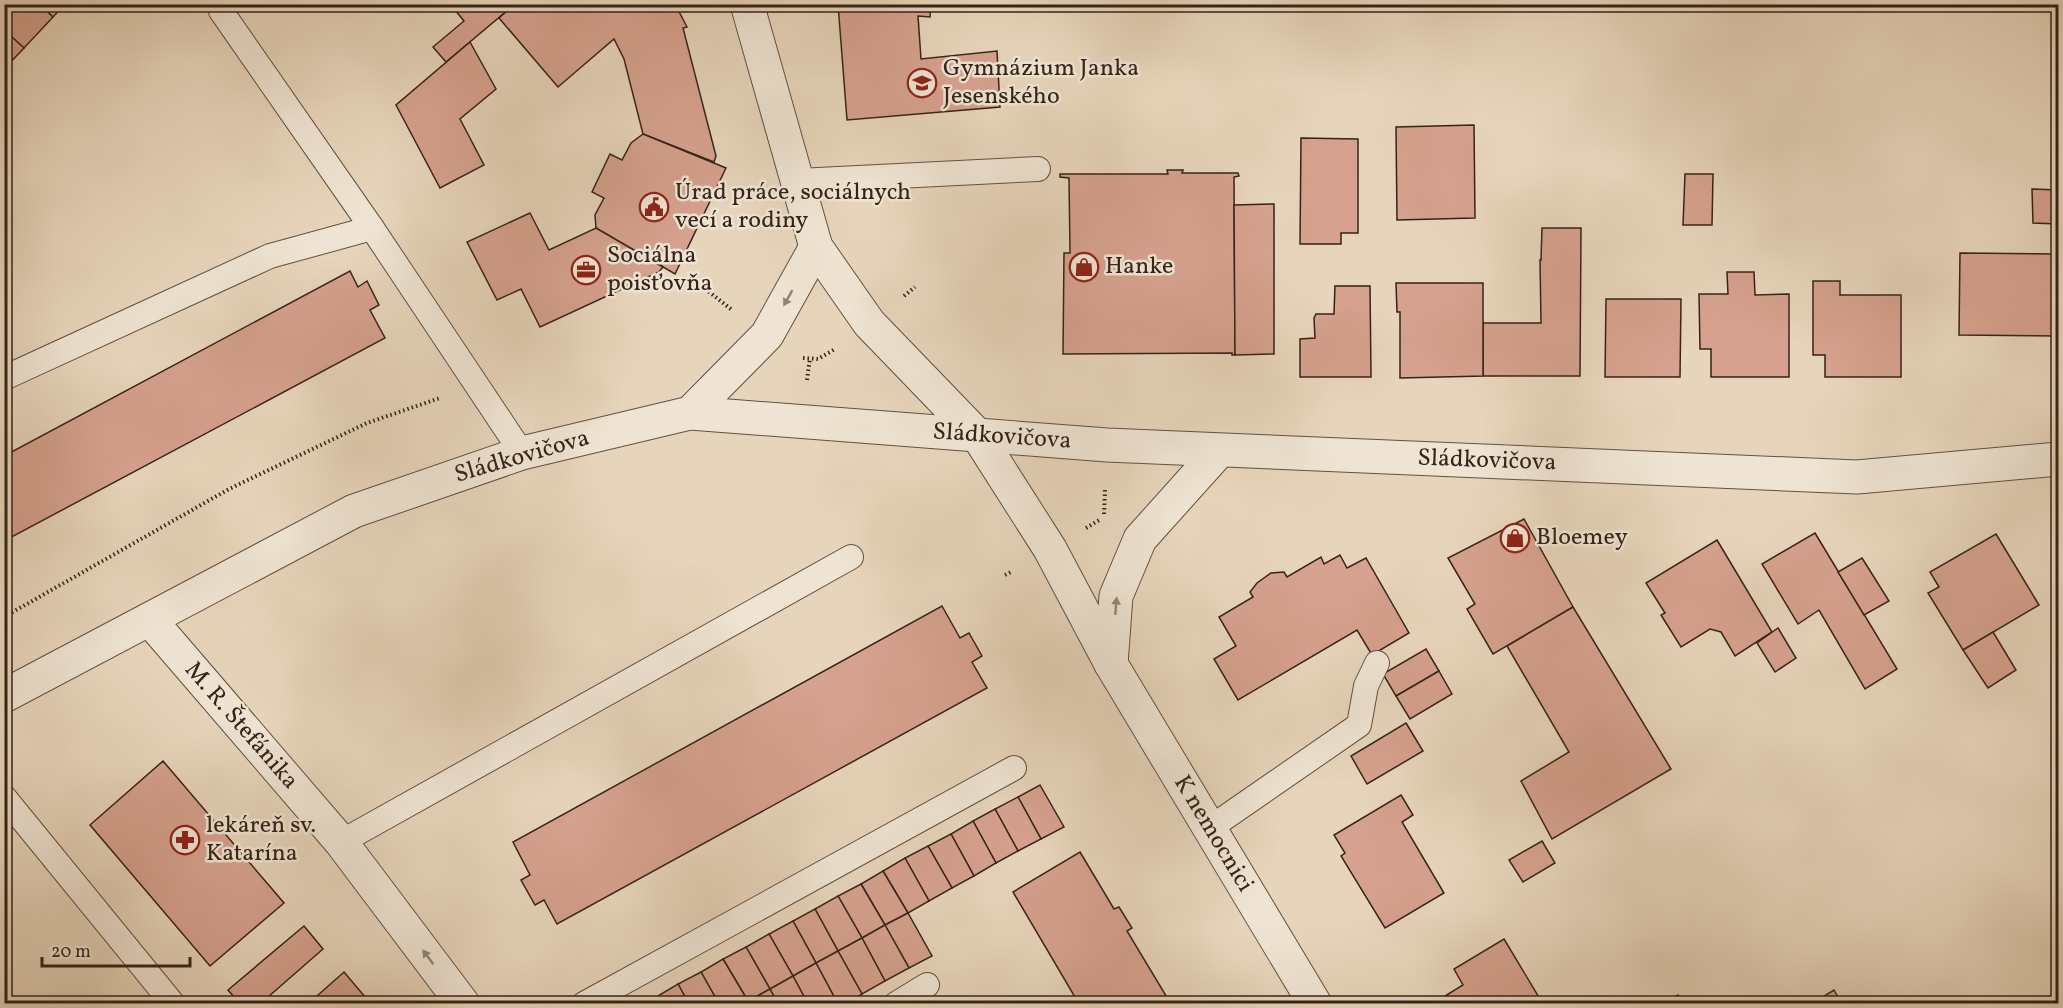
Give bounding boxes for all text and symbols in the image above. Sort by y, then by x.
place label: Gymnázium Janka Jesenského [943,52,1139,114]
school or university icon: Gymnázium Janka Jesenského [906,67,938,99]
place label: Úrad práce, sociálnych vecí a rodiny [675,176,911,238]
public building icon: Úrad práce, sociálnych vecí a rodiny [638,191,670,223]
place label: Sociálna poisťovňa [607,239,712,301]
place label: Hanke [1105,250,1173,284]
shop icon: Hanke [1068,251,1100,283]
office icon: Sociálna poisťovňa [570,254,602,286]
one-way arrow [783,290,793,307]
street label: Sládkovičova [932,415,1072,459]
street label: Sládkovičova [451,422,593,492]
street label: Sládkovičova [1417,442,1557,480]
place label: Bloemey [1536,521,1628,555]
shop icon: Bloemey [1499,522,1531,554]
one-way arrow [1111,596,1121,615]
street label: M. R. Štefánika [176,655,306,797]
street label: K nemocnici [1165,769,1261,899]
place label: lekáreň sv. Katarína [206,809,316,871]
pharmacy icon: lekáreň sv. Katarína [169,824,201,856]
scale bar [42,930,190,968]
text: 20 m [51,940,91,965]
one-way arrow [422,949,434,965]

